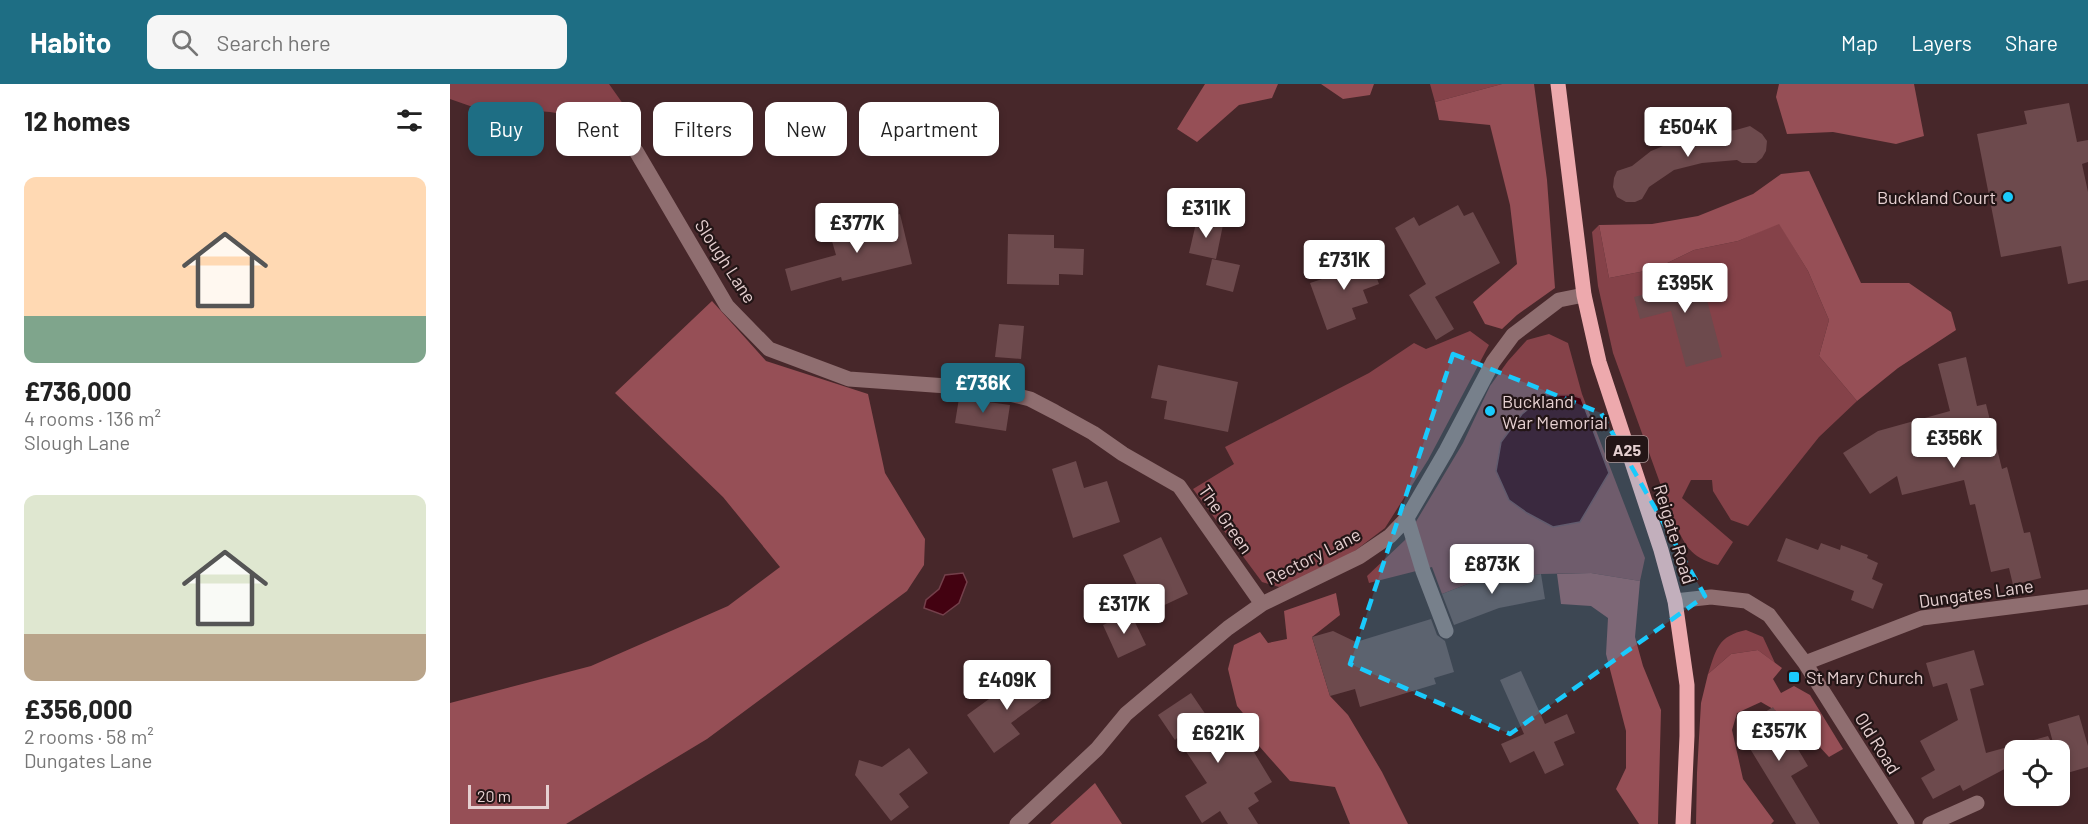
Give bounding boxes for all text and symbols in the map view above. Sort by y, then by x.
search box [147,15,567,69]
text: Habito [30,25,111,59]
icon: search [168,26,201,59]
text: Search here [216,29,331,55]
text: Map [1841,30,1878,55]
text: Layers [1911,30,1972,55]
text: Share [2005,30,2058,55]
chip: Buy [468,102,544,156]
chip: Rent [556,102,641,156]
chip: Filters [653,102,753,156]
chip: New [765,102,847,156]
chip: Apartment [859,102,999,156]
icon: filters [393,104,426,137]
text: 12 homes [24,105,130,136]
pin: £504K [1646,107,1730,158]
text: £504K [1658,114,1718,138]
place label: Buckland Court [1877,186,1996,208]
pin: £311K [1164,188,1248,239]
marker: Buckland Court [2001,190,2015,204]
text: £311K [1181,195,1231,219]
pin: £377K [815,203,899,254]
text: £377K [829,210,885,234]
street label: Slough Lane [691,215,761,307]
icon: home [171,216,279,324]
pin: £731K [1302,240,1386,291]
text: £731K [1318,247,1370,271]
pin: £395K [1643,263,1727,314]
text: £395K [1657,270,1713,294]
pin: £736K [941,363,1025,414]
text: £736K [955,370,1011,394]
text: £736,000 [24,375,132,406]
place label: Buckland War Memorial [1502,390,1608,433]
marker: Buckland War Memorial [1483,404,1497,418]
text: 4 rooms · 136 m² [24,406,161,430]
pin: £356K [1912,418,1996,469]
text: £356K [1925,425,1983,449]
text: Slough Lane [24,430,130,454]
road number: A25 [1606,436,1648,462]
street label: The Green [1194,480,1258,558]
street label: Reigate Road [1649,481,1701,587]
street label: Rectory Lane [1262,523,1364,589]
icon: home [171,534,279,642]
pin: £873K [1450,544,1534,595]
text: £873K [1464,551,1520,575]
street label: Dungates Lane [1917,574,2035,612]
pin: £317K [1082,584,1166,635]
text: £317K [1098,591,1150,615]
pin: £409K [965,660,1049,711]
place label: St Mary Church [1806,666,1924,688]
text: £409K [978,667,1036,691]
marker: St Mary Church [1787,670,1801,684]
text: £356,000 [24,693,133,724]
street label: Old Road [1851,708,1905,778]
pin: £357K [1737,711,1821,762]
pin: £621K [1176,713,1260,764]
text: £357K [1751,718,1807,742]
text: £621K [1191,720,1245,744]
text: 2 rooms · 58 m² [24,724,154,748]
map controls [2004,740,2070,806]
button: locate [2004,740,2070,806]
text: Dungates Lane [24,748,152,772]
scale bar [468,782,549,810]
text: 20 m [477,786,511,805]

